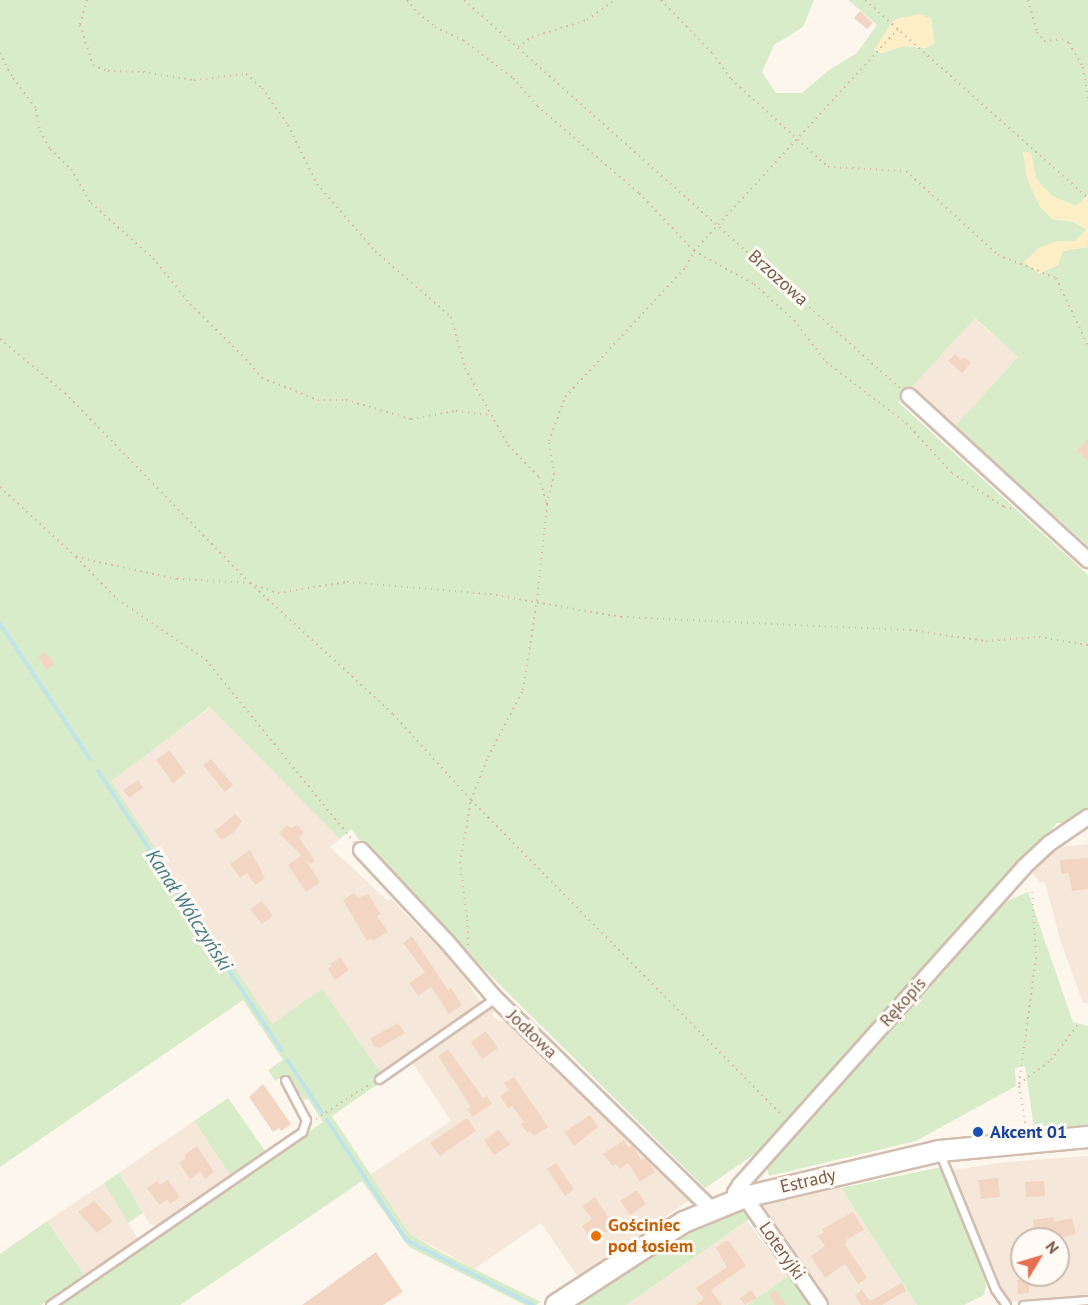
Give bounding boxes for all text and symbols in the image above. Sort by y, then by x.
street label: Brzozowa [744,246,812,310]
water label: Kanał Wólczyński [141,845,237,975]
street label: Rękopis [875,973,931,1031]
street label: Jodłowa [502,1005,562,1063]
place label: Akcent 01 [990,1121,1067,1143]
marker: Akcent 01 [971,1125,985,1139]
street label: Estrady [778,1164,838,1198]
place label: Gościniec pod łosiem [608,1215,693,1258]
street label: Loteryjki [754,1218,810,1284]
north arrow [1010,1227,1070,1287]
marker: Gościniec pod łosiem [589,1229,603,1243]
text: N [1041,1237,1064,1257]

